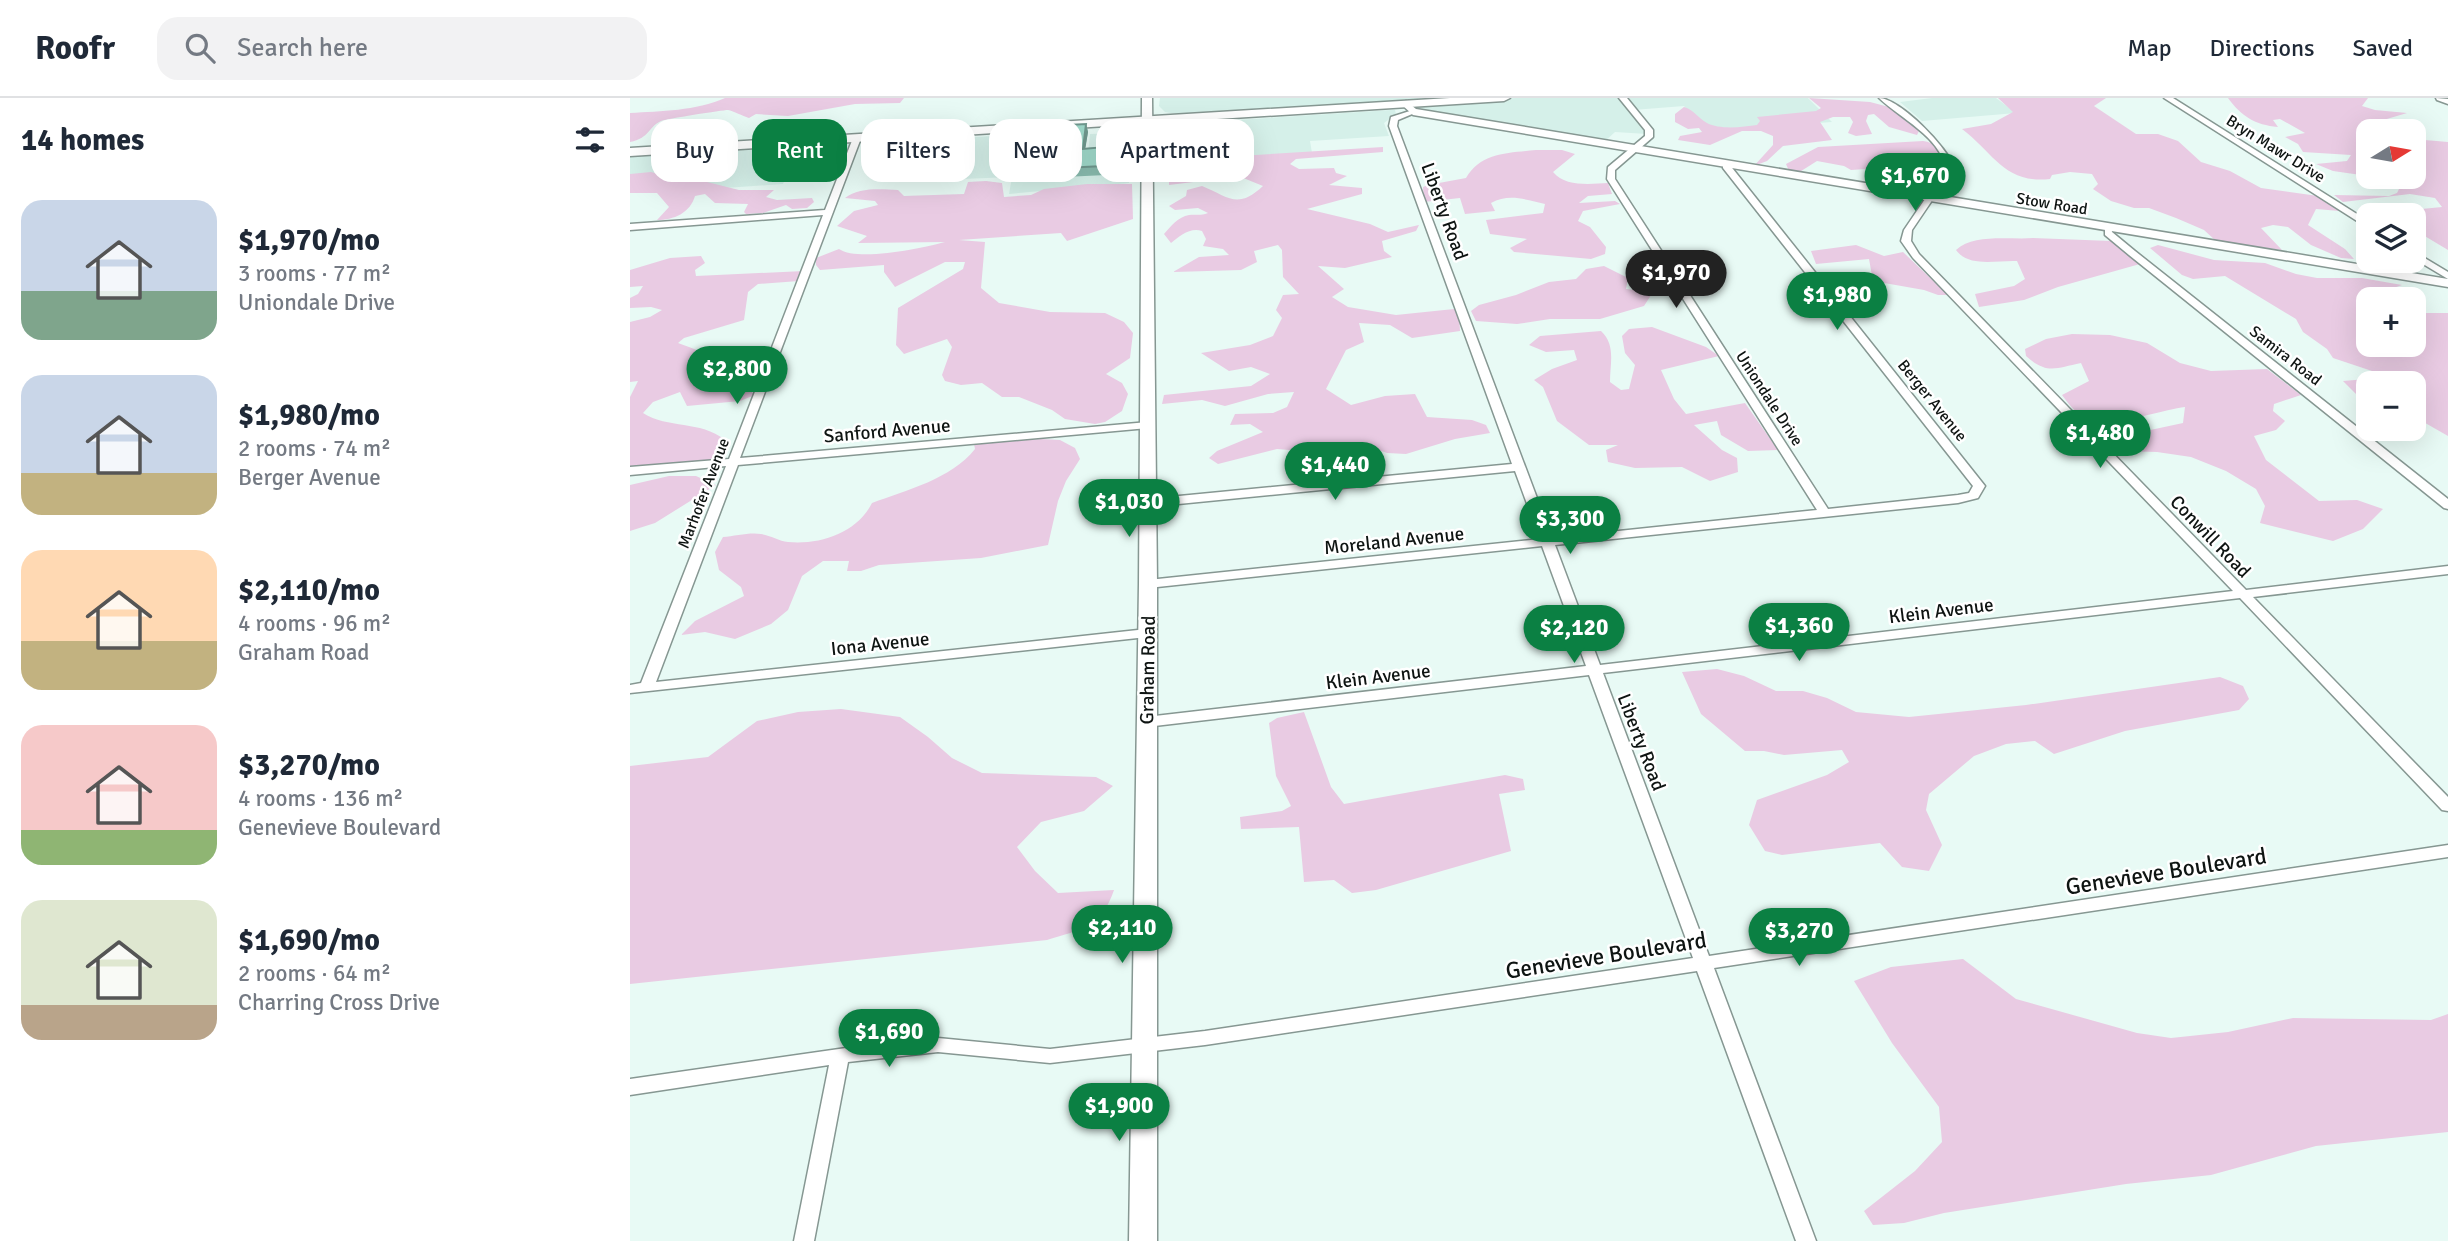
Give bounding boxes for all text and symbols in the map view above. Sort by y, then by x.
search box [157,17,647,80]
text: Roofr [35,28,115,69]
icon: search [181,29,219,67]
text: Search here [237,32,368,64]
text: Map [2127,33,2172,63]
text: Directions [2210,33,2315,63]
text: Saved [2353,33,2413,63]
street label: Bryn Mawr Drive [2222,110,2329,187]
chip: Buy [651,119,738,182]
chip: Rent [752,119,847,182]
chip: Filters [861,119,975,182]
chip: New [989,119,1082,182]
chip: Apartment [1096,119,1254,182]
north arrow [2356,119,2426,189]
map controls [2356,119,2426,441]
icon: filters [571,121,609,159]
text: 14 homes [21,122,144,159]
pin: $1,670 [1858,153,1972,213]
street label: Liberty Road [1415,159,1473,263]
text: $1,670 [1881,161,1949,190]
street label: Stow Road [2015,188,2089,219]
button: layers [2356,203,2426,273]
text: $1,970/mo [238,222,380,259]
icon: home [77,228,161,312]
pin: $1,970 [1619,250,1733,310]
text: $1,970 [1642,258,1710,287]
text: 3 rooms · 77 m² [238,259,391,288]
pin: $1,980 [1780,272,1894,332]
text: $1,980 [1803,280,1871,309]
button: + [2356,287,2426,357]
text: Uniondale Drive [238,288,395,317]
street label: Samira Road [2245,322,2325,390]
pin: $2,800 [680,346,794,406]
street label: Uniondale Drive [1731,347,1807,450]
text: $2,800 [703,354,771,383]
street label: Berger Avenue [1893,356,1971,446]
button: − [2356,371,2426,441]
text: $1,980/mo [238,397,380,434]
icon: home [77,403,161,487]
pin: $1,480 [2043,410,2157,470]
street label: Sanford Avenue [823,414,951,448]
text: $1,480 [2066,418,2134,447]
text: 2 rooms · 74 m² [238,434,391,463]
street label: Marhofer Avenue [674,435,734,551]
pin: $1,440 [1278,442,1392,502]
text: $1,440 [1301,450,1369,479]
text: Berger Avenue [238,463,381,492]
pin: $1,030 [1072,480,1186,539]
text: $1,030 [1095,487,1163,516]
street label: Conwill Road [2165,490,2256,583]
pin: $3,300 [1513,496,1627,556]
text: $3,300 [1536,504,1604,533]
street label: Moreland Avenue [1323,522,1465,560]
text: $2,110/mo [238,572,380,609]
icon: home [77,578,161,662]
street label: Klein Avenue [1887,593,1995,629]
pin: $1,360 [1742,603,1856,663]
pin: $2,120 [1517,606,1631,665]
text: 4 rooms · 96 m² [238,609,391,638]
text: $1,360 [1765,611,1833,640]
text: $2,120 [1540,613,1608,642]
street label: Graham Road [1135,615,1161,725]
street label: Iona Avenue [830,627,931,661]
text: Graham Road [238,638,370,667]
street label: Klein Avenue [1324,659,1432,695]
street label: Liberty Road [1612,690,1671,794]
text: $3,270/mo [238,747,380,784]
icon: home [77,753,161,837]
text: 4 rooms · 136 m² [238,784,403,813]
text: Genevieve Boulevard [238,813,441,842]
street label: Genevieve Boulevard [2063,841,2269,902]
pin: $2,110 [1065,906,1179,965]
pin: $3,270 [1742,908,1856,968]
text: $2,110 [1088,913,1156,942]
text: $3,270 [1765,916,1833,945]
text: $1,690/mo [238,922,380,959]
street label: Genevieve Boulevard [1503,925,1709,986]
icon: home [77,928,161,1012]
text: 2 rooms · 64 m² [238,959,391,988]
text: Charring Cross Drive [238,988,440,1017]
pin: $1,690 [832,1010,946,1069]
text: $1,690 [855,1017,923,1046]
pin: $1,900 [1062,1084,1176,1143]
text: $1,900 [1085,1091,1153,1120]

